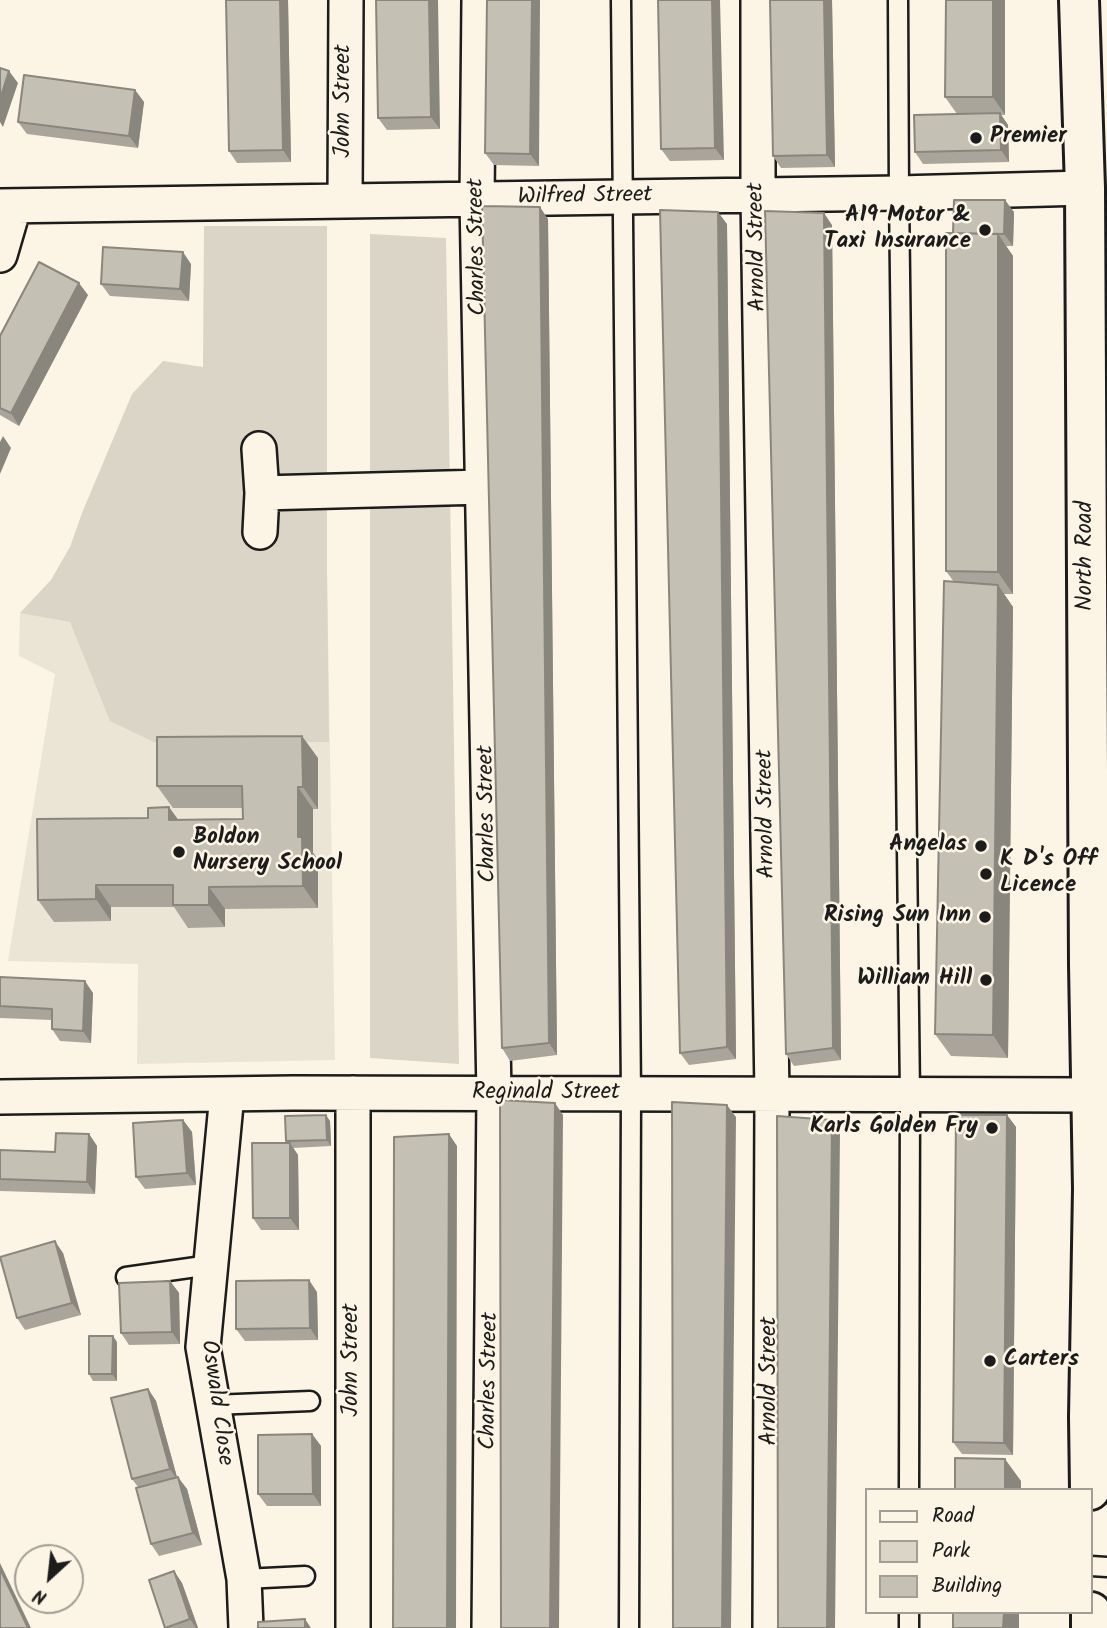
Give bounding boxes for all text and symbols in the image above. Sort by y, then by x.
street label: John Street [331,44,359,158]
place label: Premier [990,124,1067,152]
marker: Premier [968,130,984,146]
street label: Charles Street [464,178,494,316]
street label: Arnold Street [744,182,774,312]
street label: Wilfred Street [517,183,653,213]
place label: A19 Motor & Taxi Insurance [824,203,971,257]
marker: A19 Motor & Taxi Insurance [977,222,993,238]
street label: North Road [1073,501,1101,611]
street label: Charles Street [474,745,504,883]
street label: Arnold Street [753,749,783,879]
place label: Boldon Nursery School [193,825,342,879]
place label: Angelas [889,832,967,860]
marker: Angelas [973,838,989,854]
marker: Boldon Nursery School [171,844,187,860]
place label: K D's Off Licence [1000,847,1097,901]
marker: K D's Off Licence [978,866,994,882]
place label: Rising Sun Inn [824,903,971,931]
marker: Rising Sun Inn [977,909,993,925]
place label: William Hill [857,966,972,994]
marker: William Hill [978,972,994,988]
street label: Reginald Street [472,1080,620,1108]
place label: Karls Golden Fry [810,1114,978,1142]
marker: Karls Golden Fry [984,1120,1000,1136]
street label: John Street [339,1303,367,1417]
street label: Charles Street [476,1312,506,1450]
street label: Arnold Street [757,1317,785,1445]
street label: Oswald Close [193,1338,237,1468]
place label: Carters [1004,1347,1079,1375]
marker: Carters [982,1353,998,1369]
legend [866,1488,1093,1614]
text: Road [932,1500,974,1533]
text: Park [932,1535,970,1568]
north arrow [14,1544,84,1614]
text: Building [932,1570,1002,1603]
text: N [28,1580,53,1612]

